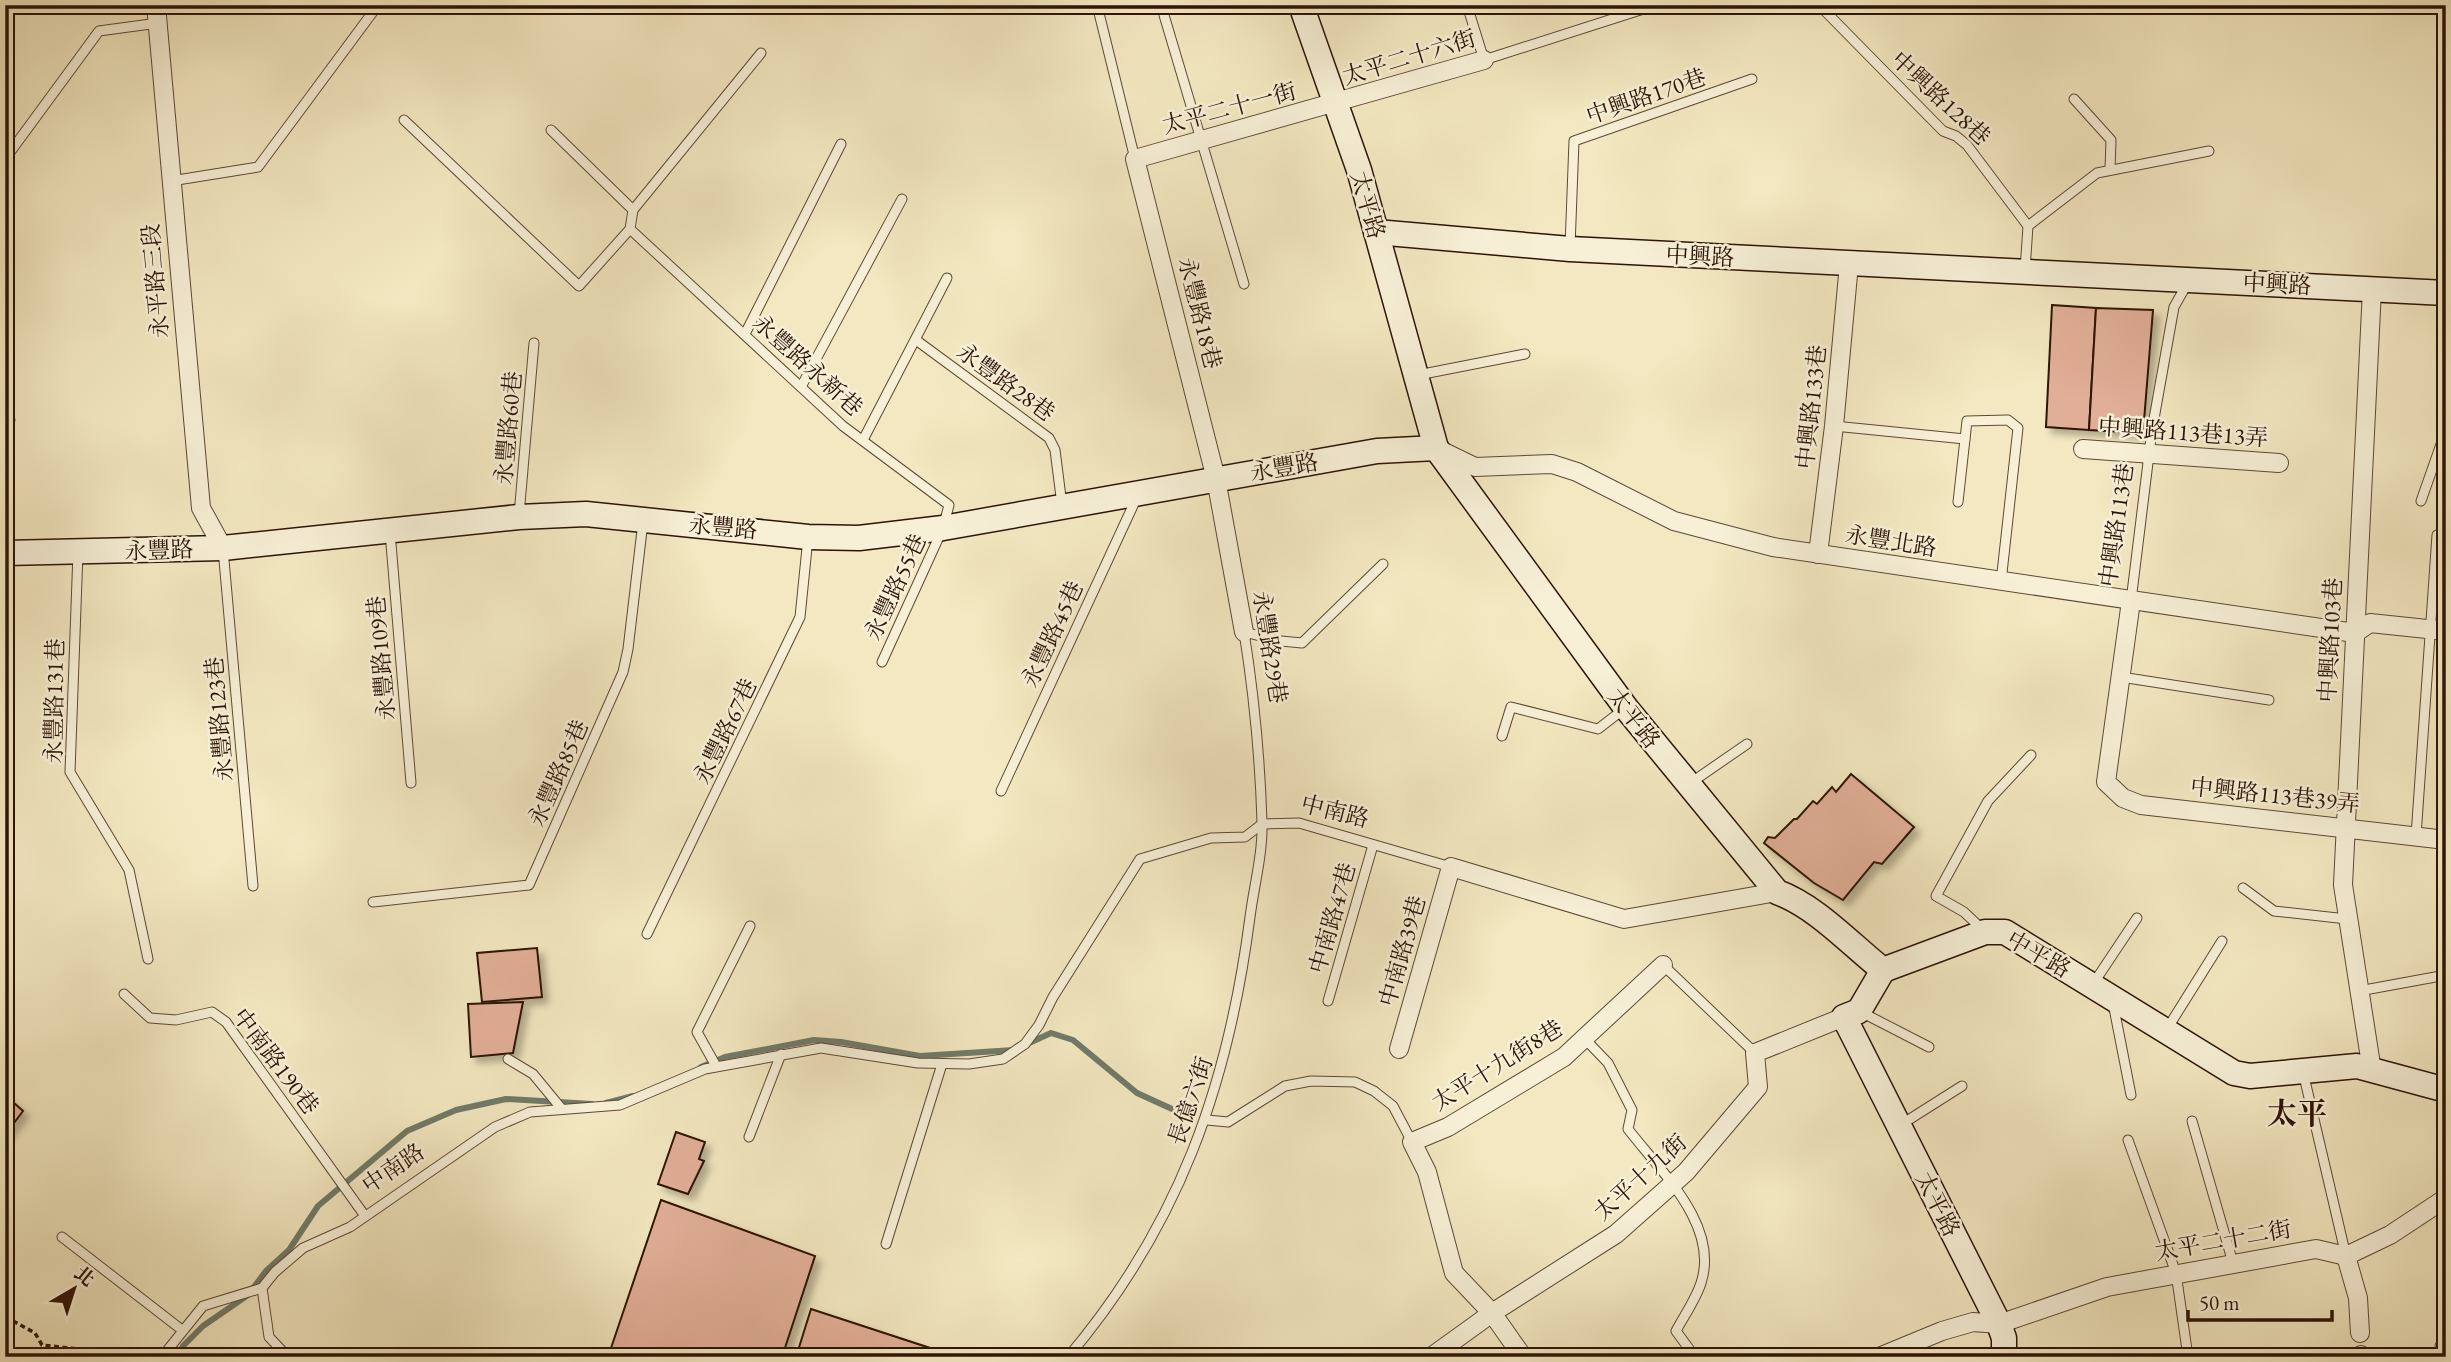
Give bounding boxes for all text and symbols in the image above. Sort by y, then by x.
street label: 太平二十六街 [1339,22,1479,92]
street label: 中興路128巷 [1885,44,1997,152]
street label: 中興路170巷 [1582,61,1710,131]
street label: 太平二十一街 [1158,76,1300,140]
street label: 太平路 [1344,168,1392,242]
street label: 永平路三段 [135,222,175,340]
street label: 中興路 [1665,239,1735,273]
street label: 永豐路18巷 [1172,254,1228,372]
street label: 中興路 [2242,267,2312,301]
street label: 永豐路永新巷 [747,308,869,422]
street label: 永豐路28巷 [951,336,1061,428]
street label: 中興路133巷 [1790,343,1832,471]
street label: 永豐路60巷 [488,370,528,486]
street label: 中興路113巷13弄 [2097,411,2269,453]
street label: 永豐路 [1247,446,1321,488]
street label: 中興路113巷 [2092,461,2140,589]
street label: 永豐路 [687,509,759,545]
street label: 永豐北路 [1843,519,1939,563]
street label: 永豐路55巷 [857,529,933,645]
street label: 永豐路 [124,534,194,566]
street label: 永豐路45巷 [1014,576,1090,692]
street label: 中興路103巷 [2312,577,2348,703]
street label: 永豐路29巷 [1246,588,1294,706]
street label: 永豐路109巷 [361,594,401,722]
street label: 永豐路131巷 [38,638,70,764]
street label: 永豐路123巷 [199,655,239,783]
street label: 永豐路67巷 [687,673,763,789]
street label: 太平路 [1601,682,1667,754]
street label: 永豐路85巷 [521,715,595,831]
street label: 中興路113巷39弄 [2189,771,2361,819]
street label: 中南路 [1298,788,1372,834]
street label: 中南路47巷 [1302,859,1362,977]
street label: 中南路39巷 [1372,892,1432,1010]
street label: 中平路 [2002,924,2076,984]
street label: 中南路190巷 [226,1002,326,1120]
street label: 太平十九街8巷 [1426,1013,1568,1117]
street label: 長億六街 [1161,1053,1219,1149]
district label: 太平 [2267,1094,2327,1133]
street label: 太平十九街 [1587,1127,1693,1227]
street label: 中南路 [356,1136,430,1200]
street label: 太平路 [1909,1166,1967,1242]
street label: 太平二十二街 [2152,1213,2294,1267]
north arrow [38,1254,108,1324]
text: 北 [69,1260,100,1292]
scale bar [2188,1278,2332,1322]
text: 50 m [2199,1289,2240,1316]

